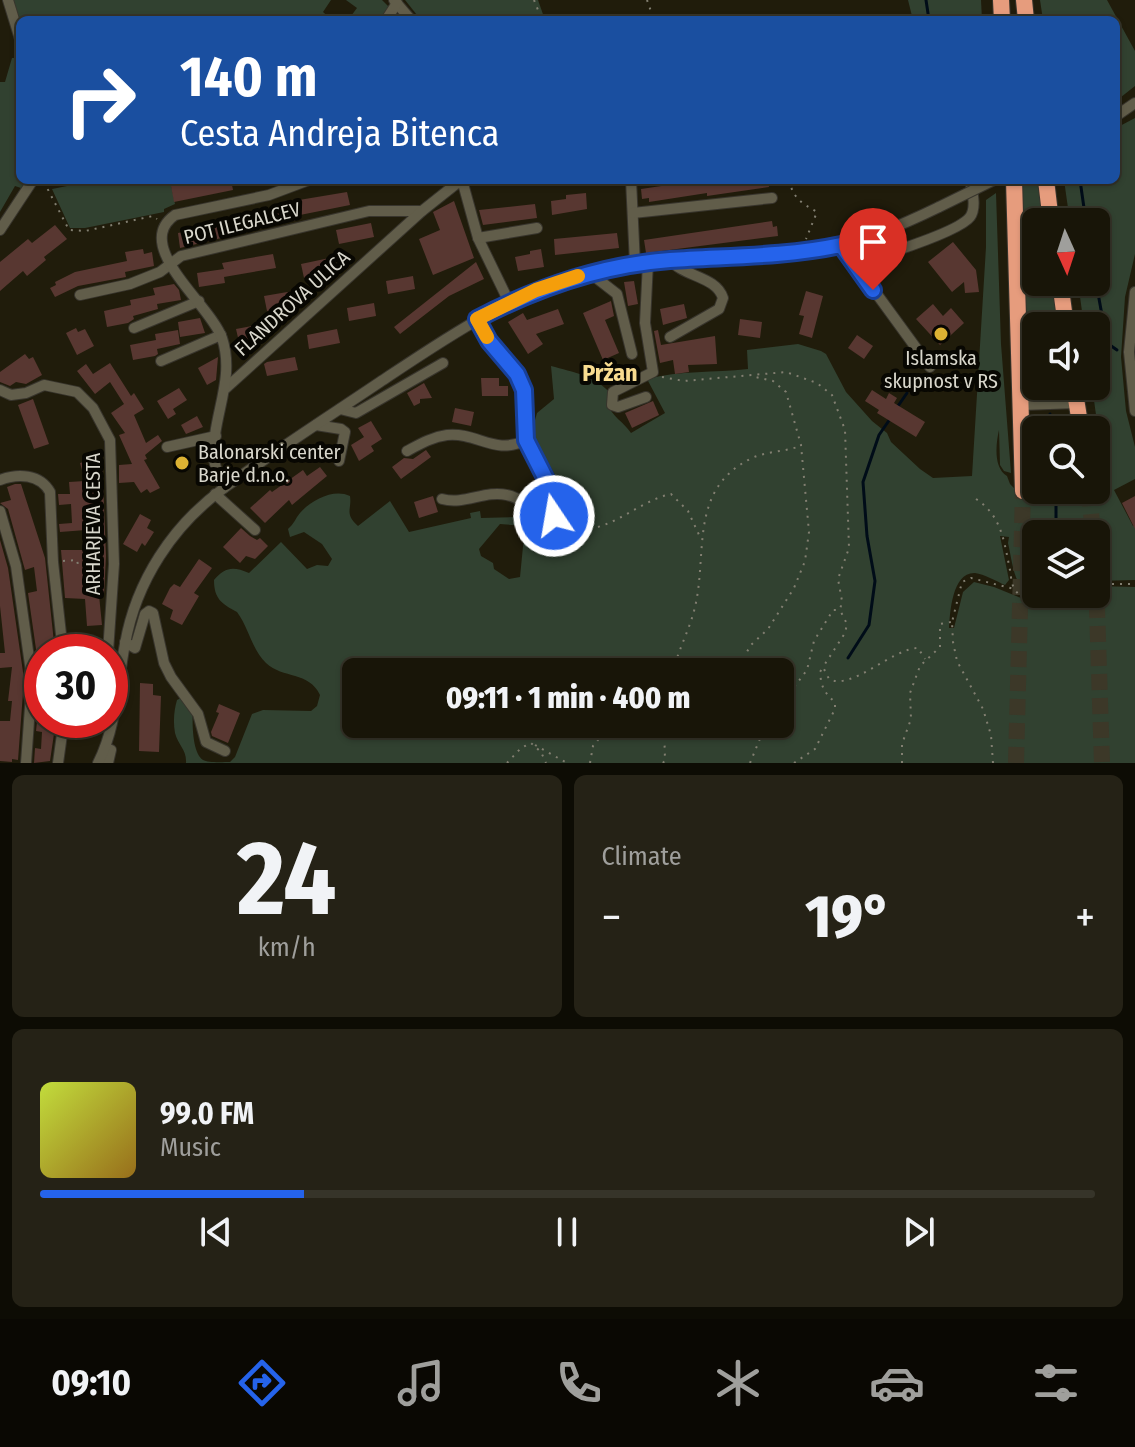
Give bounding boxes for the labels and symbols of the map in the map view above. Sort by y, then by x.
street label: POT ILEGALCEV [181,197,304,249]
pin [839,208,907,290]
north arrow [1022,208,1110,296]
street label: FLANDROVA ULICA [229,245,355,361]
marker: Islamska skupnost v RS [932,325,950,343]
place label: Islamska skupnost v RS [884,346,998,393]
district label: Pržan [582,359,638,387]
place label: Balonarski center Barje d.n.o. [198,440,341,487]
street label: ARHARJEVA CESTA [81,452,105,595]
marker: Balonarski center Barje d.n.o. [173,454,191,472]
position arrow [512,474,596,558]
speed limit sign: 30 [24,634,128,738]

